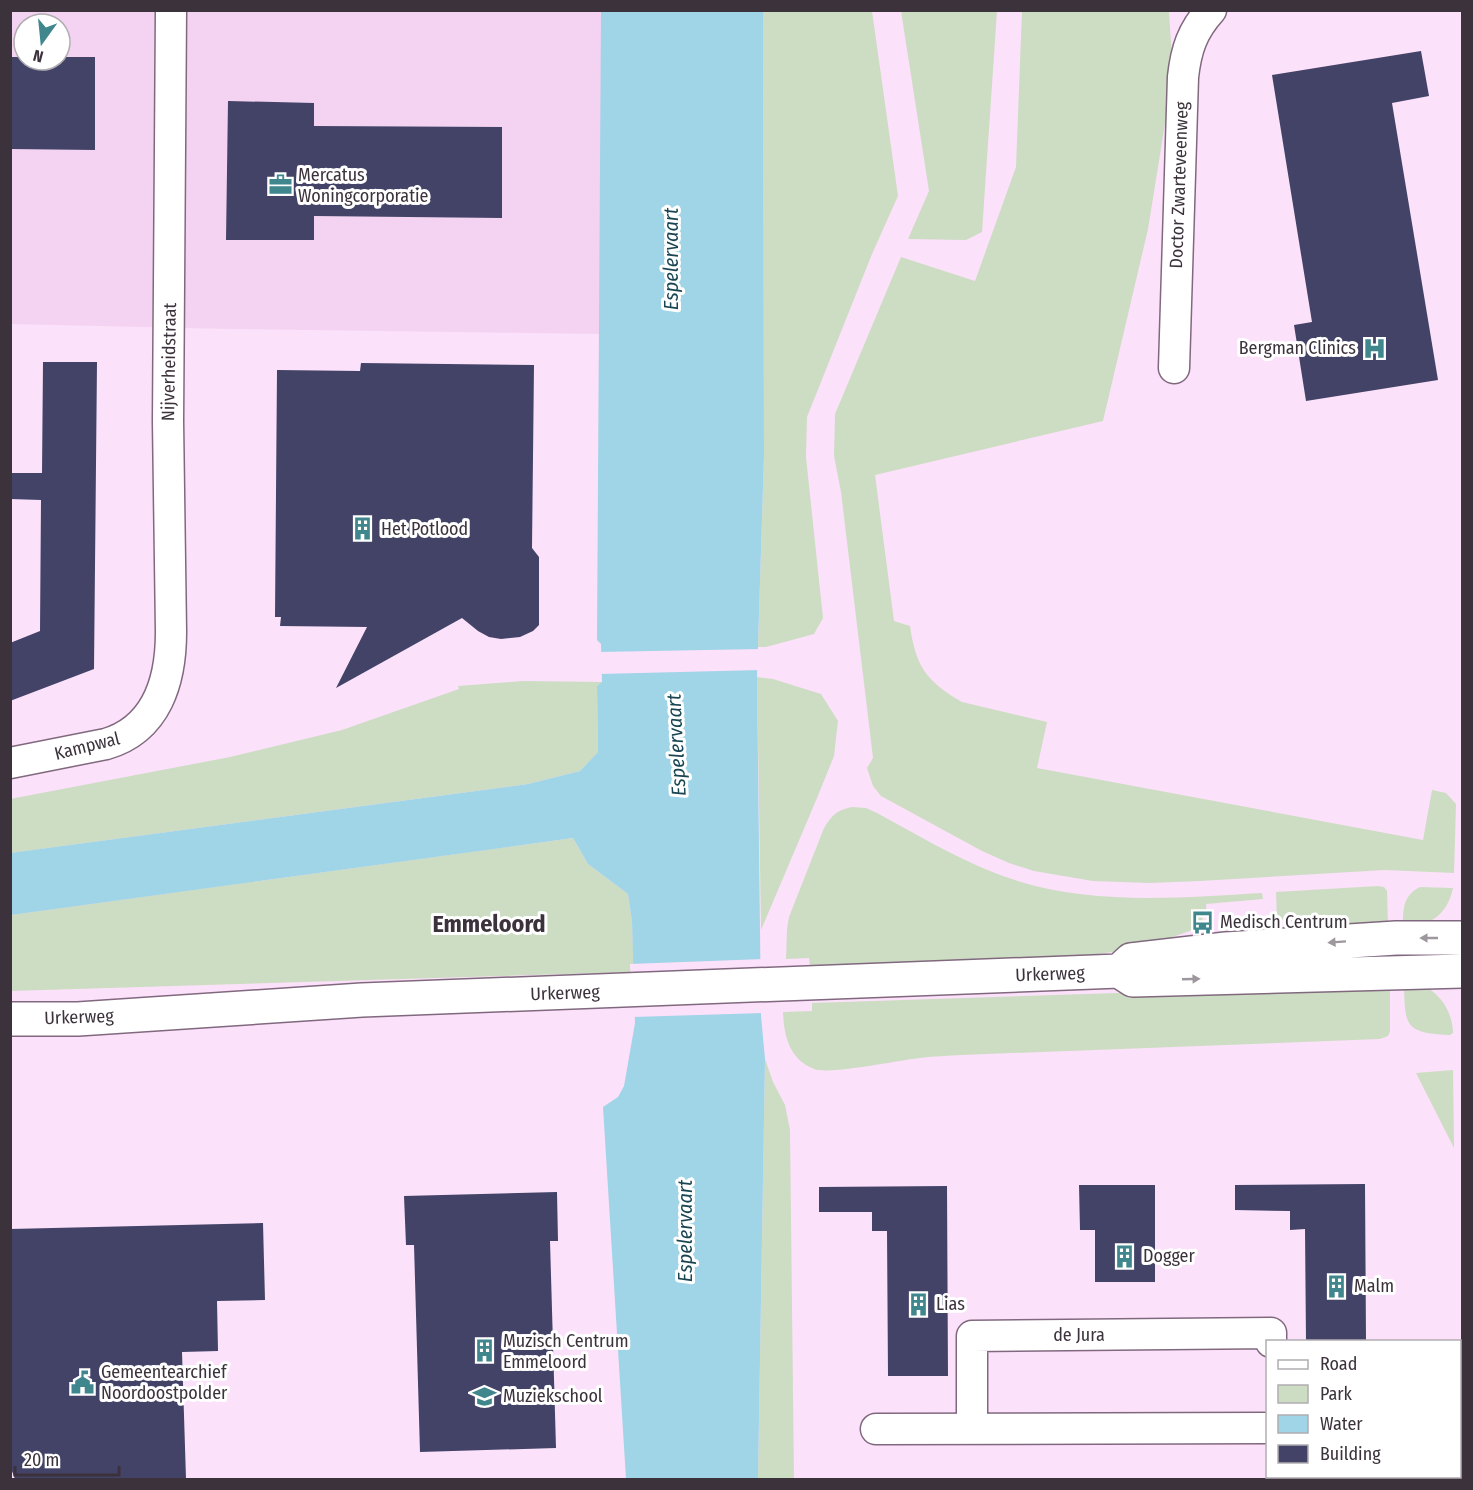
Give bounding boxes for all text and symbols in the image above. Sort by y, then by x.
north arrow [12,12,72,72]
text: N [31,46,45,66]
street label: Doctor Zwarteveenweg [1165,101,1193,269]
place label: Mercatus Woningcorporatie [298,164,429,207]
office icon: Mercatus Woningcorporatie [267,172,293,198]
water label: Espelervaart [659,207,683,310]
street label: Nijverheidstraat [157,303,181,421]
hospital icon: Bergman Clinics [1361,335,1387,361]
place label: Bergman Clinics [1239,337,1356,359]
building icon: Het Potlood [350,516,376,542]
place label: Het Potlood [381,518,468,540]
water label: Espelervaart [661,693,691,797]
street label: Kampwal [52,727,122,765]
bus stop icon: Medisch Centrum [1189,909,1215,935]
district label: Emmeloord [432,910,546,938]
place label: Medisch Centrum [1220,911,1348,933]
one-way arrow [1420,933,1439,943]
one-way arrow [1328,937,1347,946]
street label: Urkerweg [1015,962,1086,986]
one-way arrow [1182,974,1201,983]
street label: Urkerweg [530,981,601,1005]
street label: Urkerweg [44,1005,115,1029]
water label: Espelervaart [673,1179,697,1282]
building icon: Dogger [1112,1243,1138,1269]
place label: Dogger [1143,1245,1195,1267]
building icon: Malm [1323,1273,1349,1299]
place label: Malm [1354,1275,1394,1297]
building icon: Lias [905,1291,931,1317]
place label: Lias [936,1293,965,1315]
street label: de Jura [1053,1324,1105,1346]
place label: Muzisch Centrum Emmeloord [503,1330,629,1373]
building icon: Muzisch Centrum Emmeloord [472,1338,498,1364]
legend [1266,1340,1461,1478]
text: Road [1320,1353,1357,1375]
place label: Gemeentearchief Noordoostpolder [101,1361,228,1404]
public building icon: Gemeentearchief Noordoostpolder [70,1369,96,1395]
school or university icon: Muziekschool [472,1383,498,1409]
text: Park [1320,1383,1353,1405]
place label: Muziekschool [503,1385,603,1407]
text: Water [1320,1413,1363,1435]
scale bar [15,1439,118,1477]
text: Building [1320,1443,1381,1465]
text: 20 m [24,1449,59,1471]

